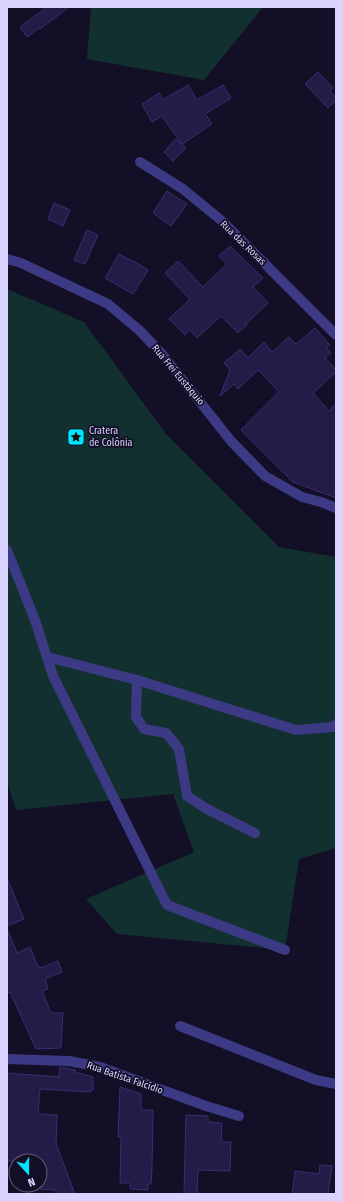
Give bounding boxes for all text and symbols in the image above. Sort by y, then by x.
street label: Rua das Rosas [218,218,268,268]
street label: Rua Frei Eustáquio [149,342,207,408]
place label: Cratera de Colônia [89,425,132,449]
place icon: Cratera de Colônia [66,427,86,447]
street label: Rua Batista Falcídio [85,1058,165,1097]
north arrow [8,1153,48,1193]
text: N [26,1175,37,1189]

